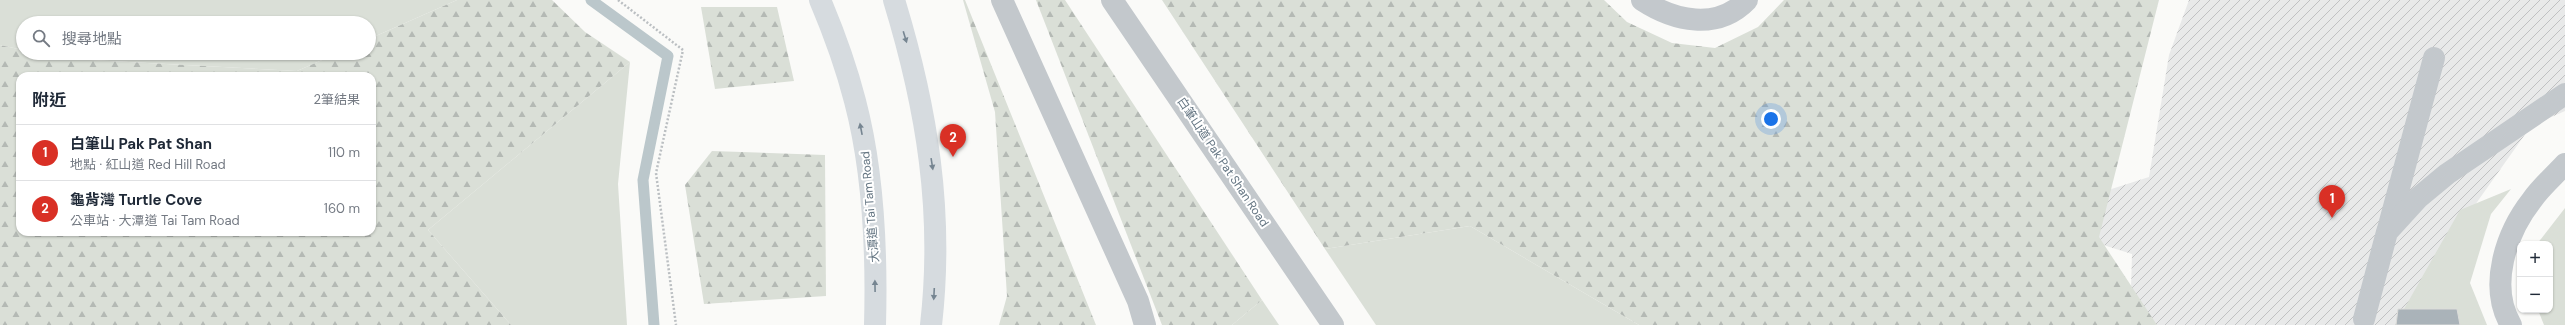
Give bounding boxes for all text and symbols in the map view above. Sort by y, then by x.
search box [16,16,376,60]
icon: search [30,27,52,49]
text: 搜尋地點 [62,29,122,49]
one-way arrow [902,32,908,44]
text: 附近 [32,89,66,111]
text: 2筆結果 [314,91,360,108]
street label: 白筆山道 Pak Pat Shan Road [1174,94,1272,230]
your location [1761,109,1781,129]
one-way arrow [858,123,864,135]
pin: 2 [940,124,966,157]
text: 白筆山 Pak Pat Shan [70,134,212,154]
text: 1 [43,144,47,161]
text: 110 m [328,144,360,161]
street label: 大潭道 Tai Tam Road [857,151,883,263]
text: 地點 · 紅山道 Red Hill Road [70,156,226,173]
one-way arrow [929,158,935,171]
pin: 1 [2319,185,2345,218]
text: 龜背灣 Turtle Cove [70,190,202,210]
text: 2 [41,200,49,217]
text: 160 m [324,200,360,217]
text: 公車站 · 大潭道 Tai Tam Road [70,212,240,229]
map controls [2517,241,2553,313]
button: + [2517,241,2553,277]
button: − [2517,277,2553,313]
one-way arrow [872,280,879,292]
one-way arrow [931,288,938,300]

